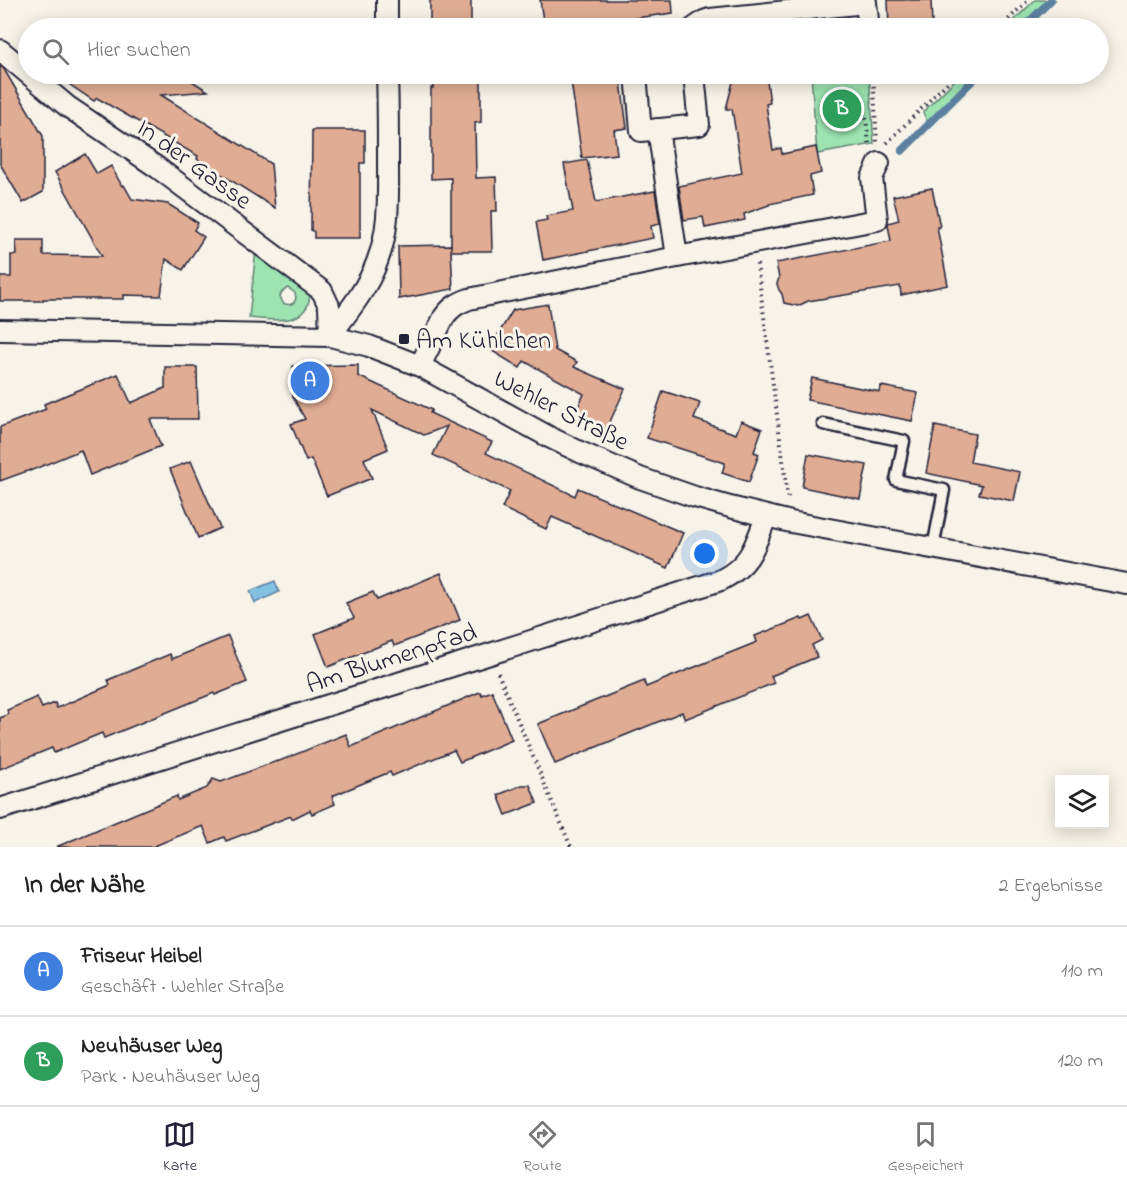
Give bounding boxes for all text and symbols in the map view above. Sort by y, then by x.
search box [18,18,1109,84]
icon: search [39,35,72,68]
text: Hier suchen [87,35,191,67]
pin: B [822,86,862,132]
street label: In der Gasse [128,110,259,221]
place label: Am Kühlchen [416,323,551,361]
marker: Am Kühlchen [397,332,411,346]
pin: A [290,358,330,404]
street label: Wehler Straße [486,361,635,462]
your location [690,539,719,568]
street label: Am Blumenpfad [302,614,482,705]
map controls [1055,775,1109,829]
button: layers [1055,775,1109,829]
text: In der Nähe [24,867,145,905]
text: 2 Ergebnisse [998,872,1103,901]
text: Friseur Heibel [81,941,202,973]
text: A [37,957,50,986]
text: 110 m [1061,957,1103,986]
text: Geschäft · Wehler Straße [81,973,284,1002]
text: Neuhäuser Weg [81,1031,223,1063]
text: B [37,1047,50,1076]
text: 120 m [1058,1047,1103,1076]
text: Park · Neuhäuser Weg [81,1063,260,1092]
tab: Karte [163,1118,197,1178]
tab: Route [523,1118,562,1178]
tab: Gespeichert [888,1118,964,1178]

